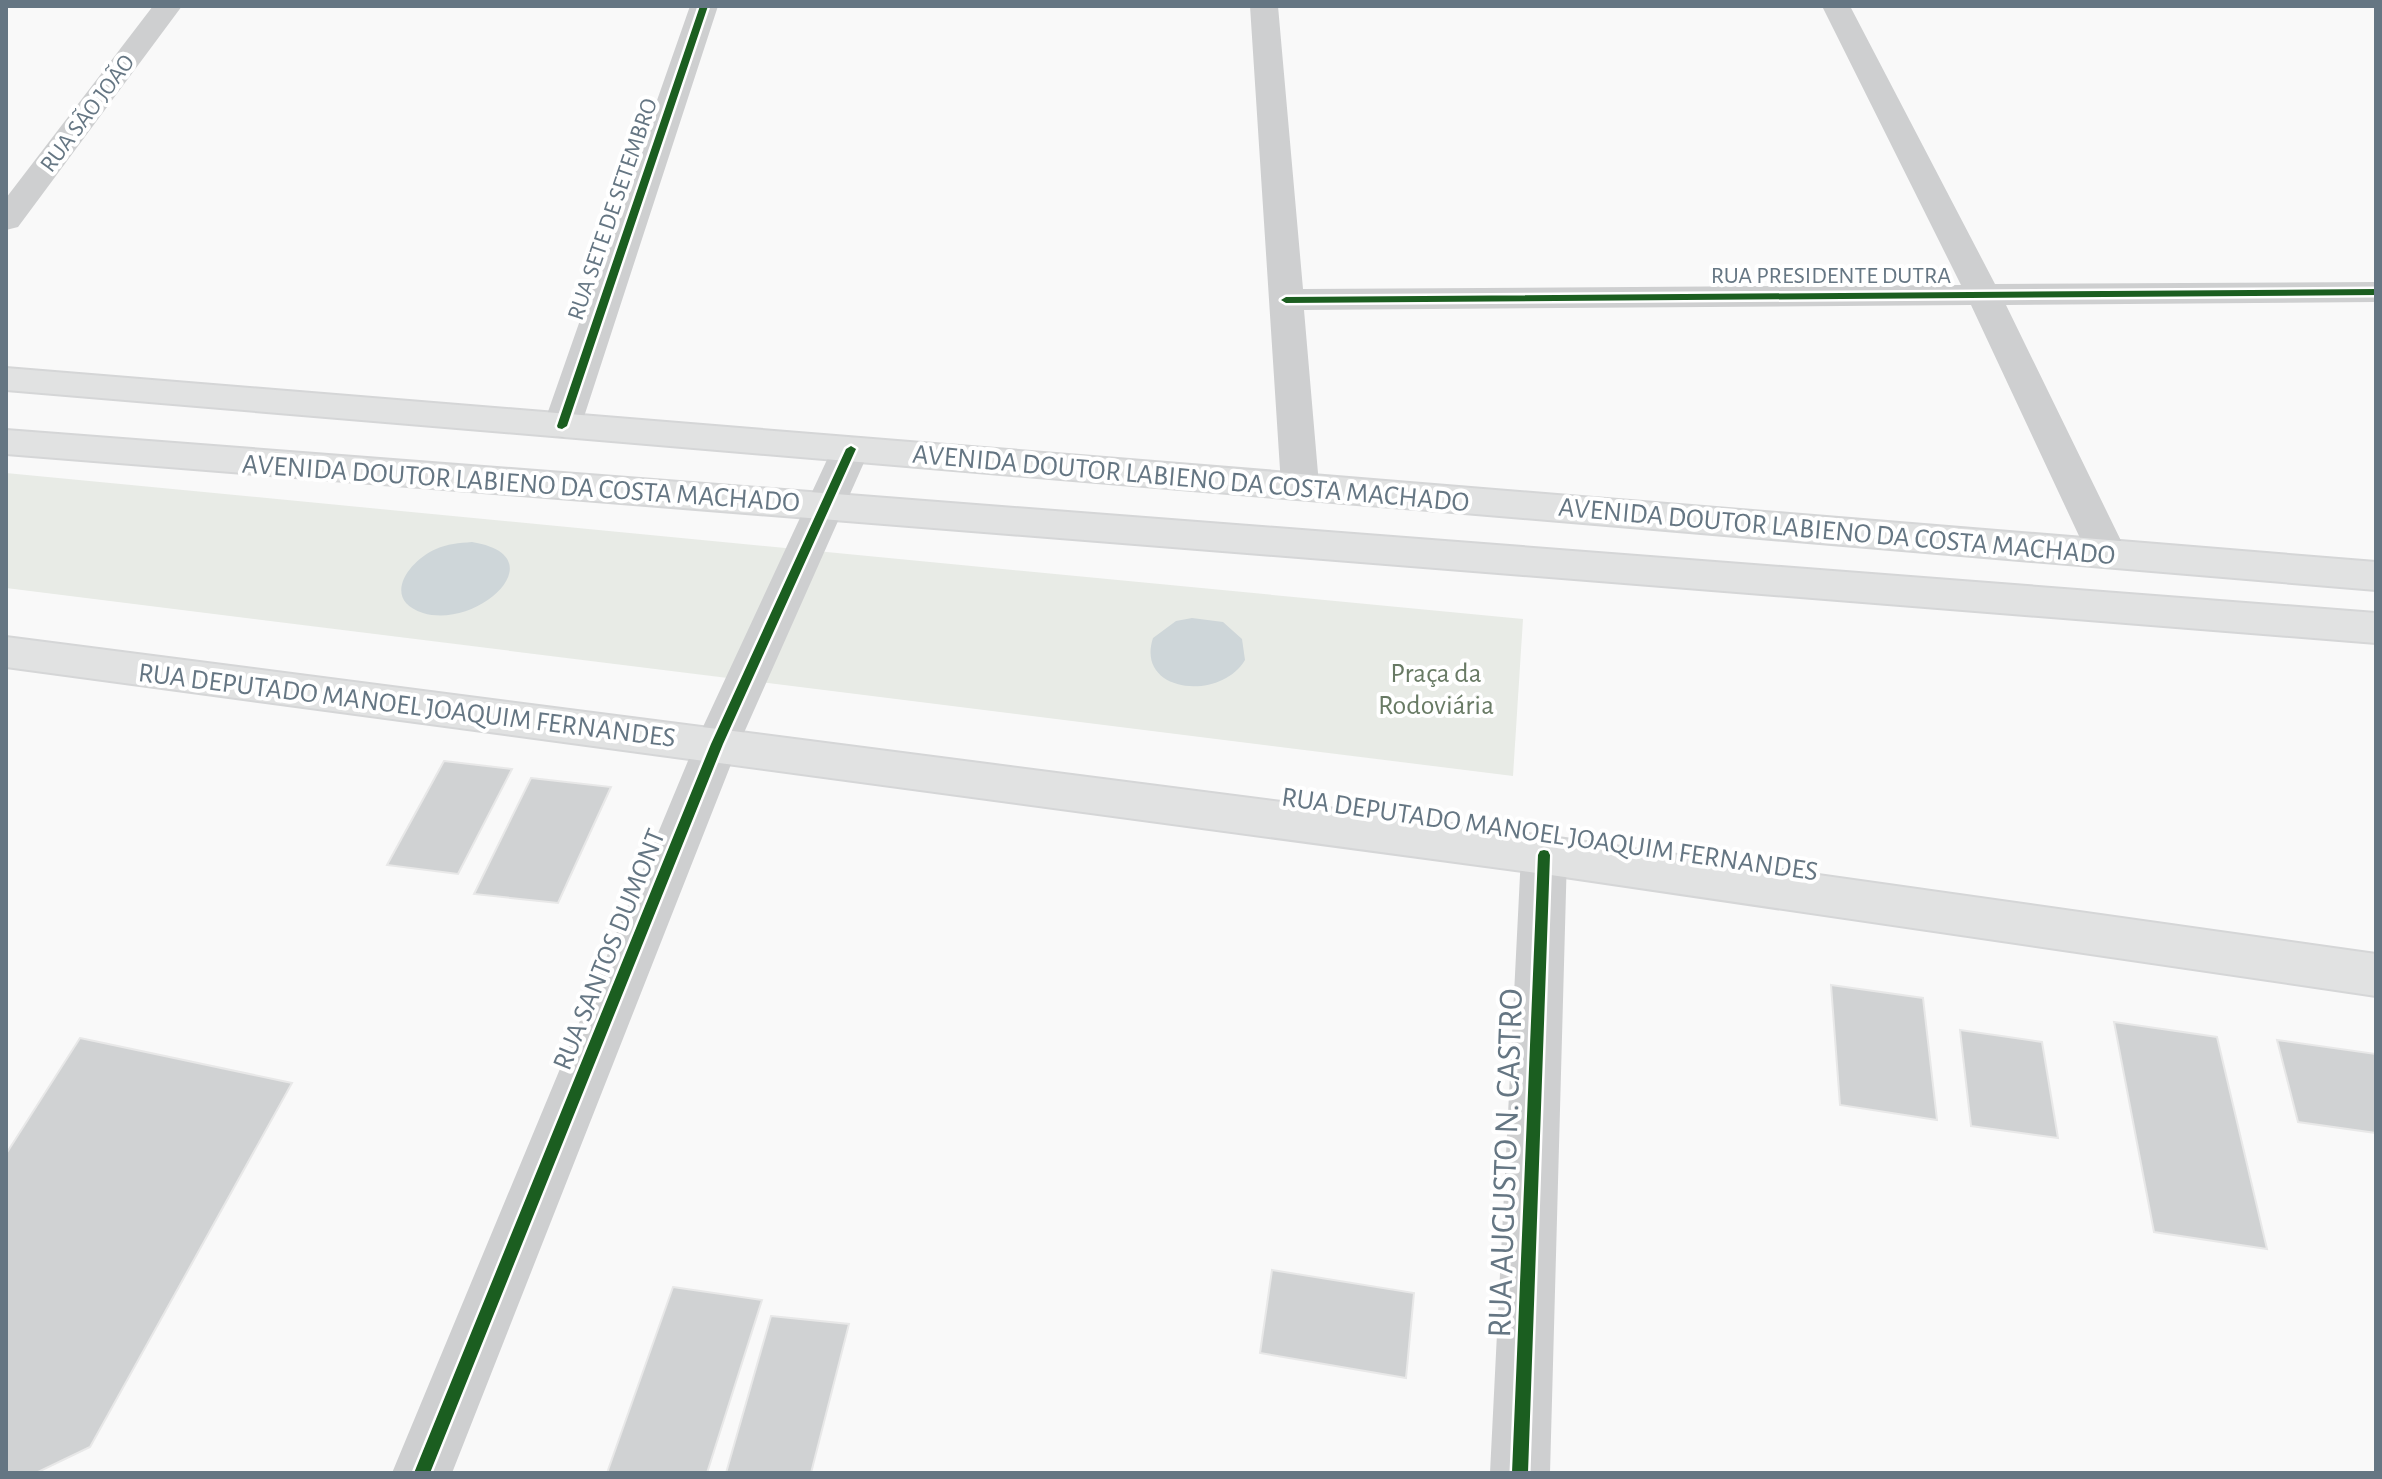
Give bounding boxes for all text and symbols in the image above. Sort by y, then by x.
street label: RUA SÃO JOÃO [34,49,140,177]
street label: RUA SETE DE SETEMBRO [564,95,662,323]
street label: RUA PRESIDENTE DUTRA [1711,264,1951,288]
street label: AVENIDA DOUTOR LABIENO DA COSTA MACHADO [911,441,1471,517]
street label: AVENIDA DOUTOR LABIENO DA COSTA MACHADO [241,451,801,517]
street label: AVENIDA DOUTOR LABIENO DA COSTA MACHADO [1557,494,2117,570]
street label: RUA DEPUTADO MANOEL JOAQUIM FERNANDES [136,659,677,753]
park label: Praça da Rodoviária [1378,660,1494,720]
street label: RUA DEPUTADO MANOEL JOAQUIM FERNANDES [1280,783,1820,887]
street label: RUA SANTOS DUMONT [549,825,671,1074]
street label: RUA AUGUSTO N. CASTRO [1483,988,1529,1338]

